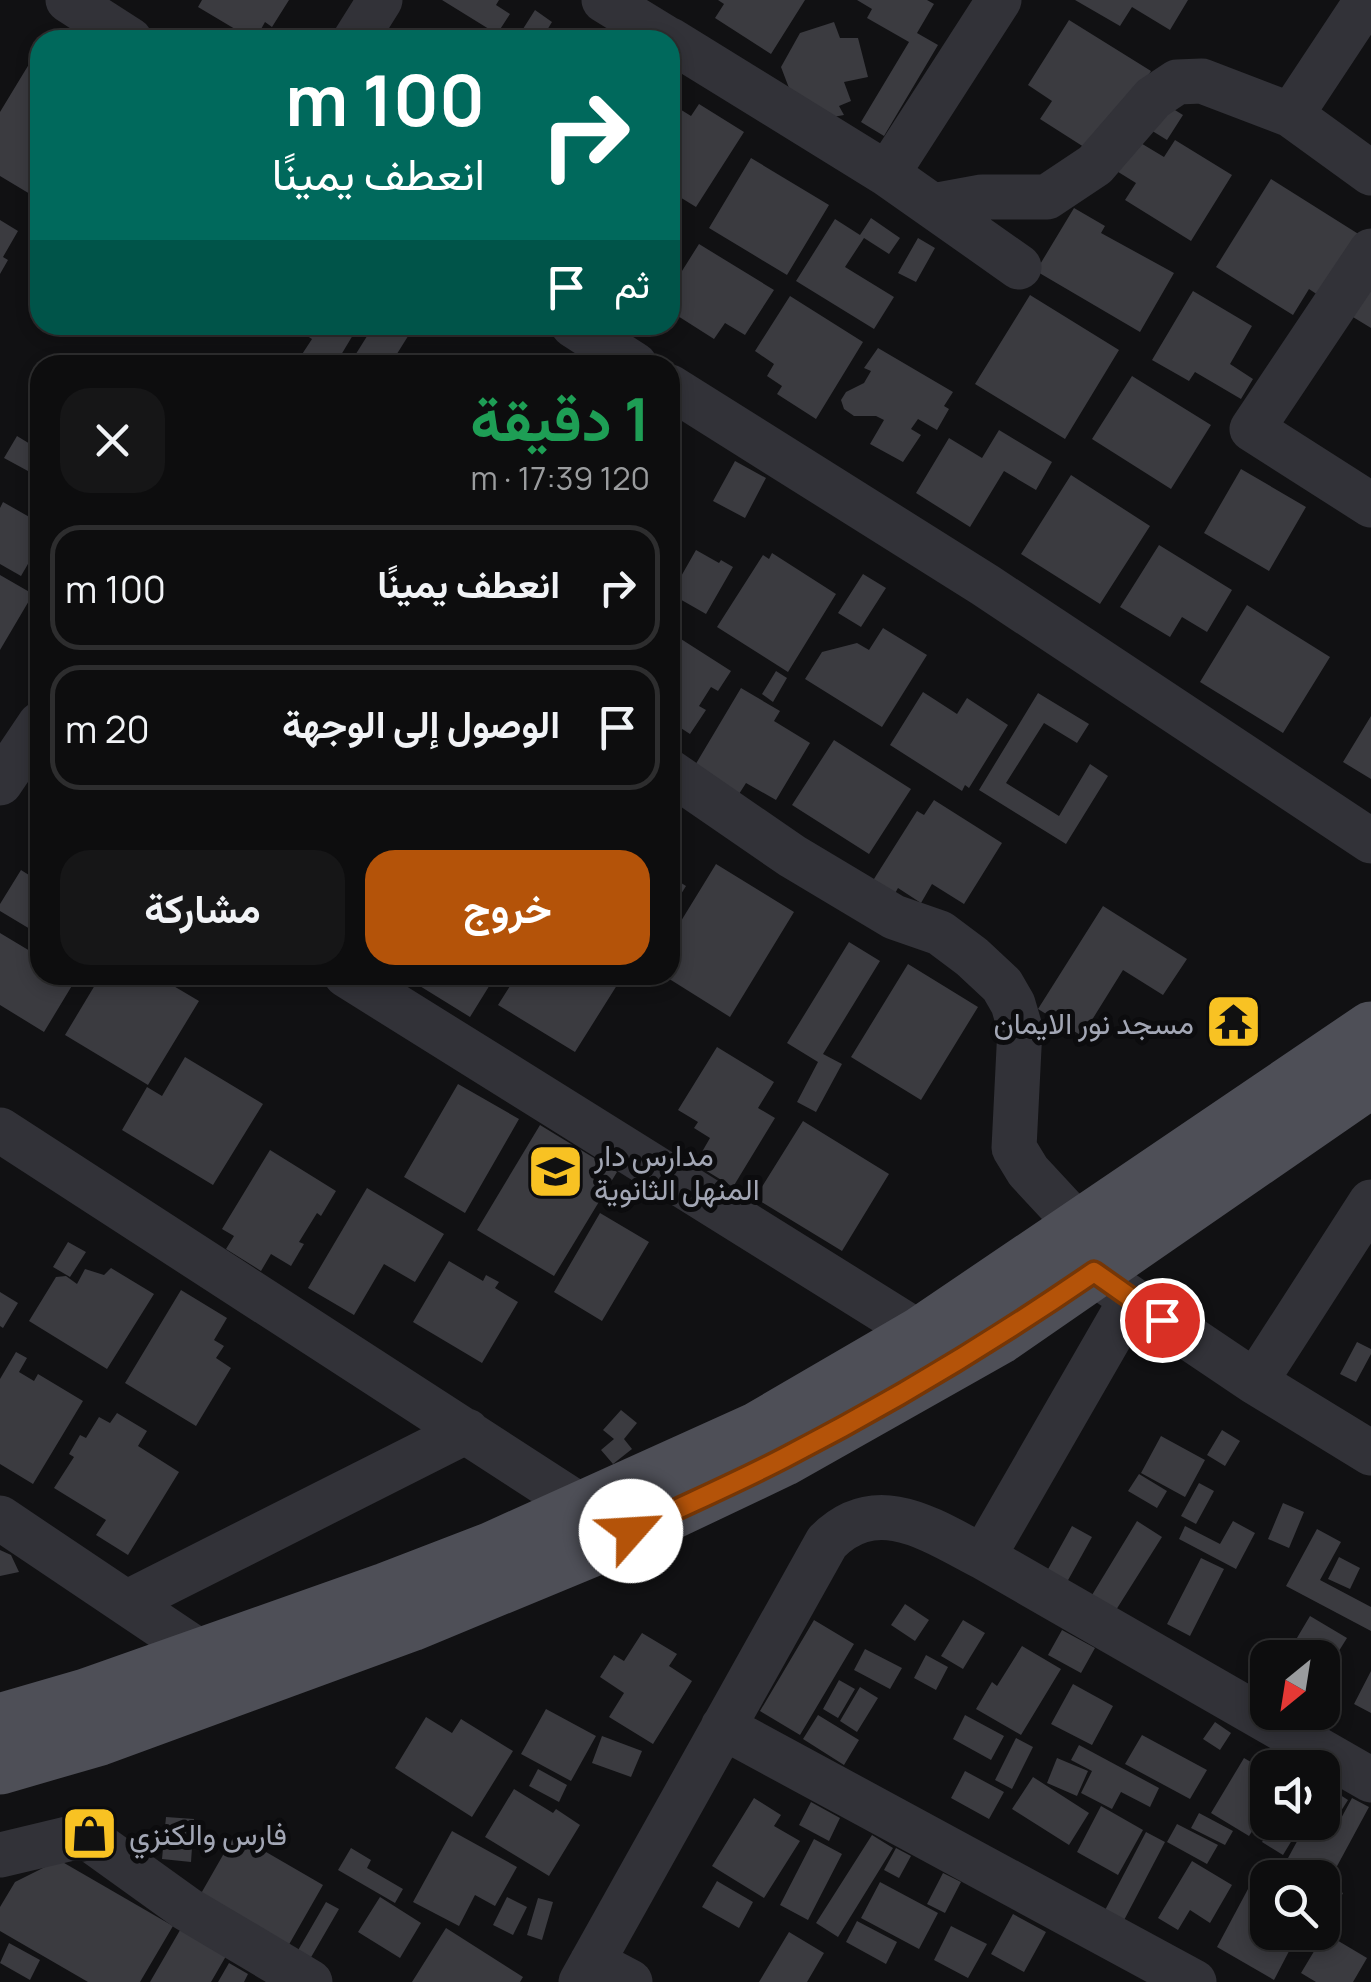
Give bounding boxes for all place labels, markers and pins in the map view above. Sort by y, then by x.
temple icon: مسجد نور الايمان [1203,992,1263,1052]
place label: مسجد نور الايمان [993,1002,1194,1043]
place label: مدارس دار المنهل الثانوية [593,1134,760,1209]
school or university icon: مدارس دار المنهل الثانوية [525,1141,585,1201]
pin [1120,1278,1205,1363]
shop icon: فارس والكنزي [60,1803,120,1863]
place label: فارس والكنزي [129,1813,287,1859]

